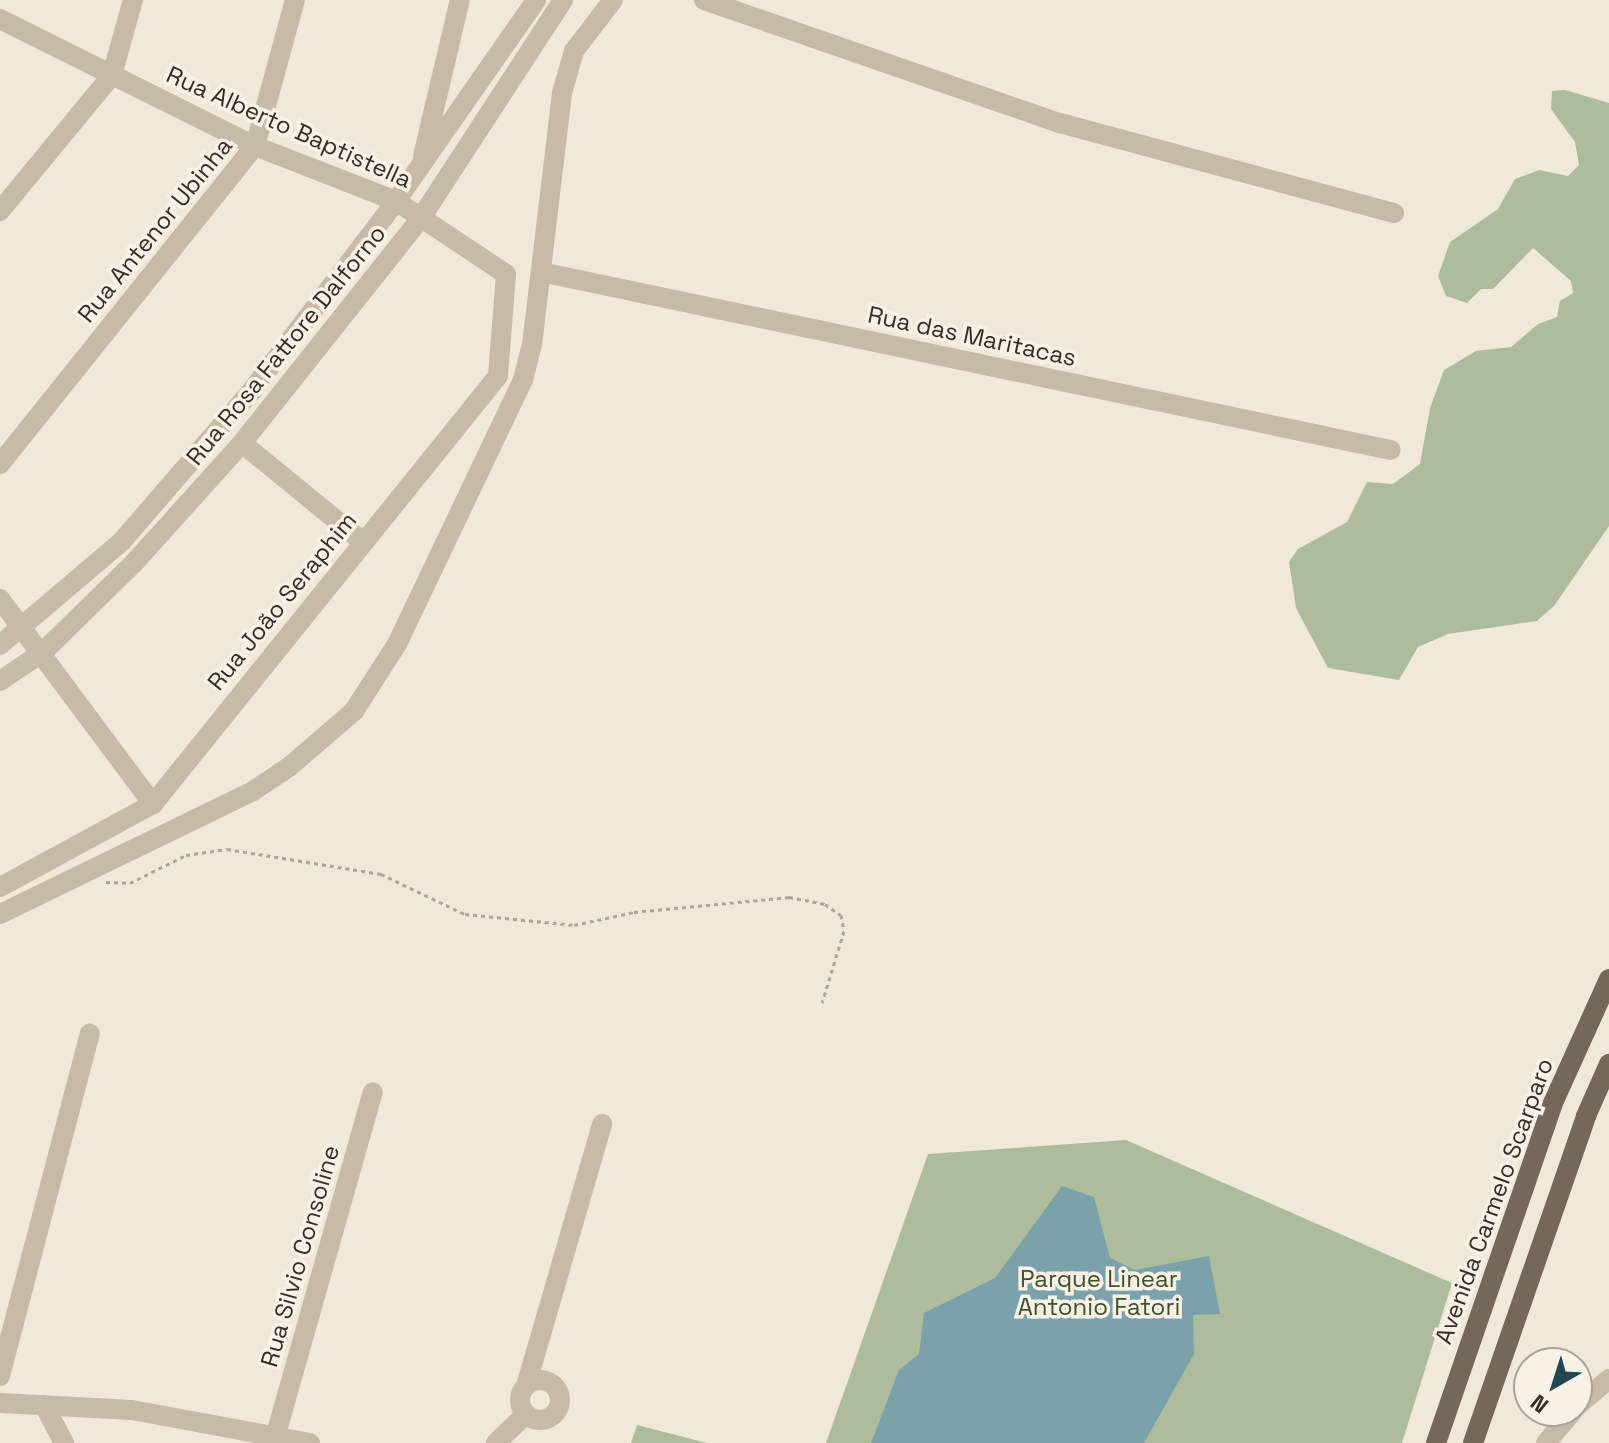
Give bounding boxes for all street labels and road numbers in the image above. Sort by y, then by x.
street label: Rua Alberto Baptistella [162,60,416,194]
street label: Rua Antenor Ubinha [72,132,238,328]
street label: Rua Rosa Fattore Dalforno [180,219,392,471]
street label: Rua das Maritacas [865,300,1079,372]
street label: Rua João Seraphim [201,506,363,696]
street label: Avenida Carmelo Scarparo [1429,1054,1559,1348]
street label: Rua Silvio Consoline [255,1142,345,1370]

